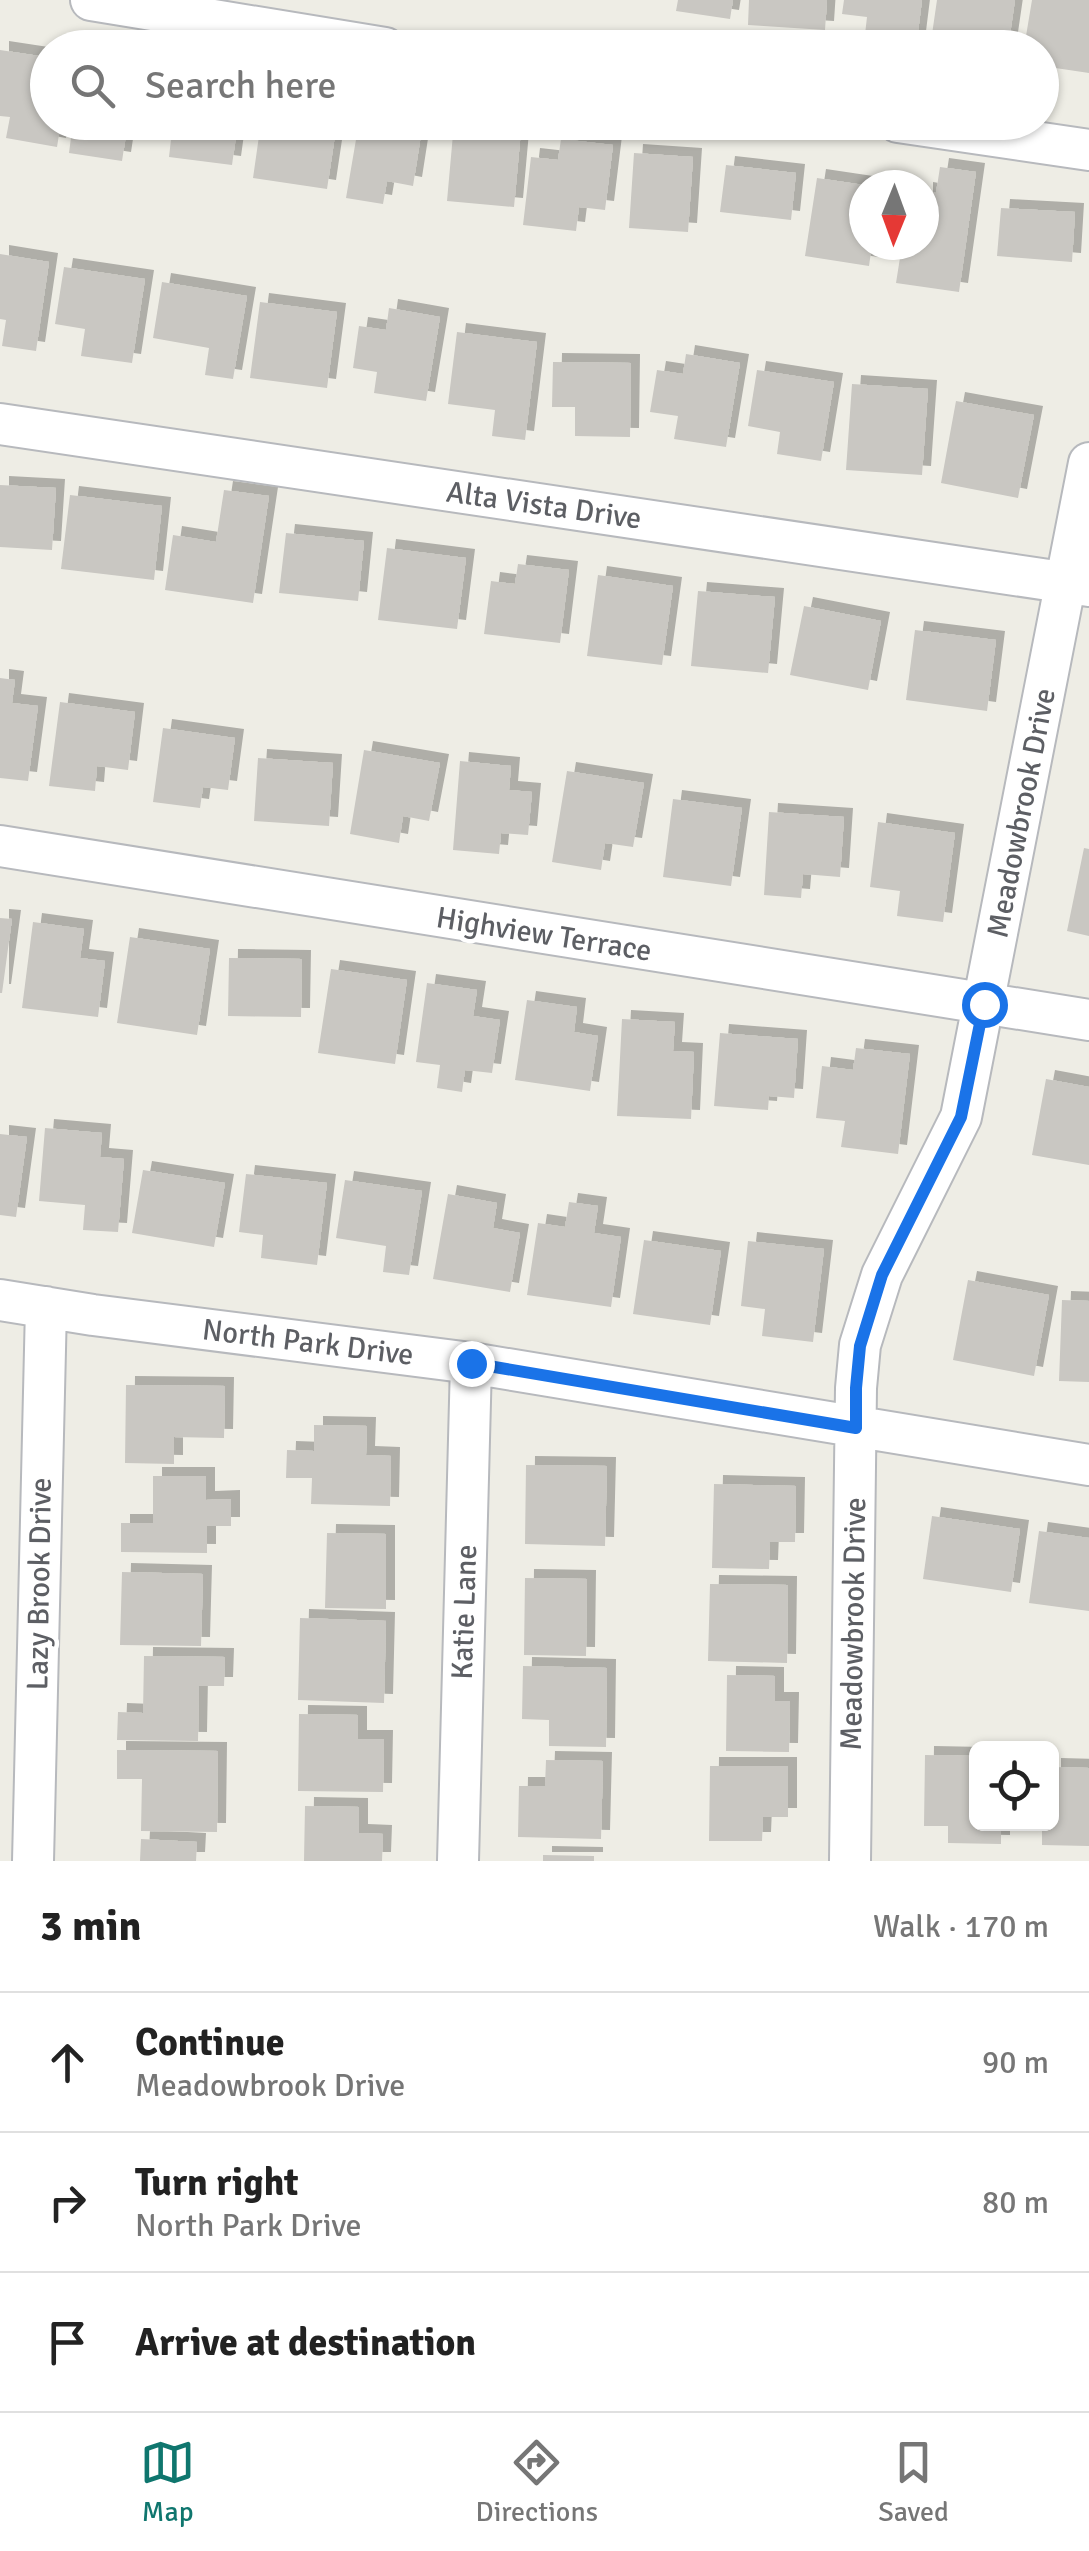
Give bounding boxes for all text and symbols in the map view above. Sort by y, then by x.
search box [30,30,1059,140]
icon: search [65,58,120,113]
text: Search here [145,62,337,109]
north arrow [849,170,939,260]
street label: Alta Vista Drive [444,473,644,537]
street label: Meadowbrook Drive [979,685,1064,941]
street label: Highview Terrace [434,899,654,970]
route start [962,982,1008,1028]
street label: North Park Drive [200,1311,416,1374]
route end [449,1341,495,1387]
street label: Lazy Brook Drive [19,1477,60,1691]
street label: Meadowbrook Drive [833,1497,874,1751]
street label: Katie Lane [444,1544,485,1680]
map controls [969,1741,1059,1831]
button: locate [969,1741,1059,1831]
text: 3 min [40,1901,141,1952]
text: Walk · 170 m [873,1907,1049,1946]
text: Continue [135,2019,285,2066]
icon: ahead [40,2035,95,2090]
text: 90 m [982,2043,1049,2082]
text: Meadowbrook Drive [135,2066,405,2105]
text: Turn right [135,2159,299,2206]
icon: right [40,2175,95,2230]
text: 80 m [982,2183,1049,2222]
text: North Park Drive [135,2206,362,2245]
icon: arrive [40,2315,95,2370]
text: Arrive at destination [135,2319,476,2366]
tab: Map [140,2435,195,2529]
tab: Directions [476,2435,598,2529]
tab: Saved [878,2435,949,2529]

